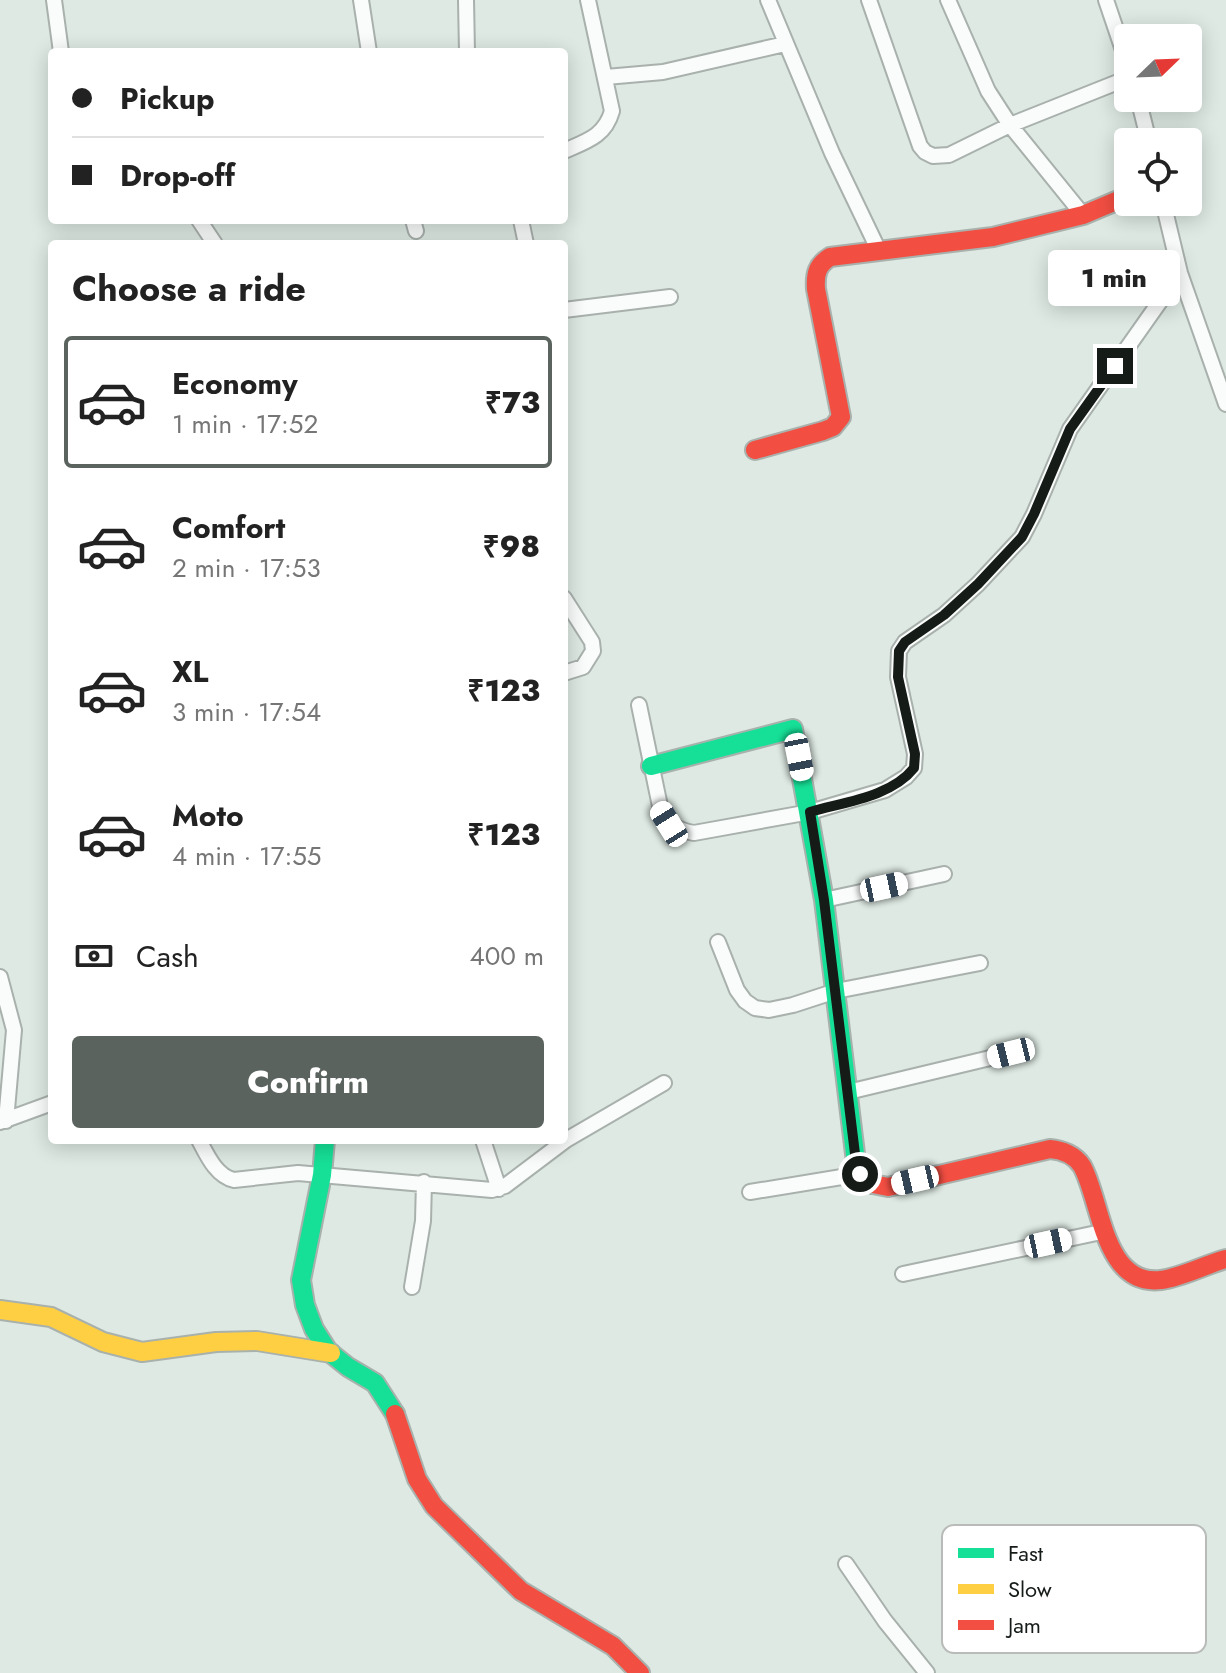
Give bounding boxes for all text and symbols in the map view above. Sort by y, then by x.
north arrow [1114,24,1202,112]
map controls [1114,24,1202,216]
text: Pickup [120,77,215,120]
button: locate [1114,128,1202,216]
text: Drop-off [120,154,235,197]
callout: 1 min [1049,250,1181,306]
text: 1 min [1081,259,1147,297]
text: Choose a ride [72,262,306,314]
route end [1097,348,1133,384]
text: Economy [172,362,298,405]
icon: car [76,366,148,438]
text: ₹73 [485,381,540,424]
text: 1 min · 17:52 [172,405,318,443]
text: Comfort [172,506,285,549]
icon: car [76,510,148,582]
text: ₹98 [482,525,540,568]
text: 2 min · 17:53 [172,549,321,587]
text: XL [172,650,208,693]
icon: car [76,654,148,726]
text: ₹123 [467,669,540,712]
text: 3 min · 17:54 [172,693,321,731]
car [783,731,815,783]
text: Moto [172,794,244,837]
car [646,797,692,851]
icon: car [76,798,148,870]
text: ₹123 [467,813,540,856]
text: 4 min · 17:55 [172,837,322,875]
car [858,870,910,904]
icon: cash [72,934,116,978]
text: Cash [136,935,199,978]
text: 400 m [470,937,544,975]
button: Confirm [72,1036,544,1128]
car [985,1036,1037,1070]
route start [842,1156,878,1192]
car [889,1163,941,1197]
car [1022,1226,1074,1260]
legend [942,1525,1206,1653]
text: Fast [1008,1537,1044,1569]
text: Slow [1008,1573,1052,1605]
text: Jam [1005,1609,1041,1641]

